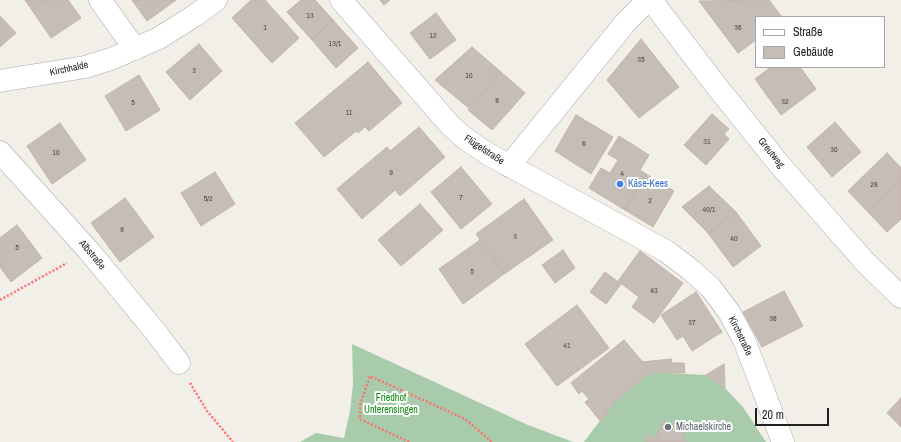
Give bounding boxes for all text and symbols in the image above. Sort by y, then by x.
house number: 13 [306,11,314,21]
legend [755,16,885,68]
house number: 1 [263,23,267,33]
house number: 36 [734,23,742,33]
text: Straße [793,24,823,40]
house number: 12 [429,31,437,41]
house number: 13/1 [329,39,341,49]
text: Gebäude [793,44,834,60]
house number: 35 [637,55,645,65]
street label: Kirchhalde [49,59,89,79]
house number: 3 [192,66,196,76]
house number: 10 [465,71,473,81]
house number: 8 [495,96,499,106]
house number: 32 [781,97,789,107]
house number: 5 [131,98,135,108]
house number: 11 [346,108,352,118]
street label: Flügelstraße [462,133,506,167]
street label: Greutweg [755,135,787,171]
house number: 31 [703,137,711,147]
house number: 6 [582,139,586,149]
house number: 30 [830,145,838,155]
house number: 10 [52,148,60,158]
house number: 9 [389,168,393,178]
house number: 4 [620,169,624,179]
place label: Käse-Kees [628,178,668,190]
marker: Käse-Kees [615,179,625,189]
house number: 28 [870,180,878,190]
house number: 7 [459,193,463,203]
house number: 5/2 [203,194,213,204]
house number: 2 [648,196,652,206]
house number: 40/1 [703,205,715,215]
house number: 8 [120,225,124,235]
house number: 3 [513,232,517,242]
house number: 40 [730,234,738,244]
street label: Albstraße [76,238,108,272]
house number: 5 [15,243,19,253]
house number: 5 [470,267,474,277]
house number: 43 [650,286,658,296]
street label: Kirchstraße [725,314,755,358]
house number: 36 [769,314,777,324]
house number: 37 [688,318,696,328]
house number: 41 [563,341,571,351]
park label: Friedhof Unterensingen [364,392,418,416]
scale bar [757,400,831,426]
text: 20 m [762,407,784,423]
place label: Michaelskirche [676,421,731,433]
marker: Michaelskirche [663,422,673,432]

